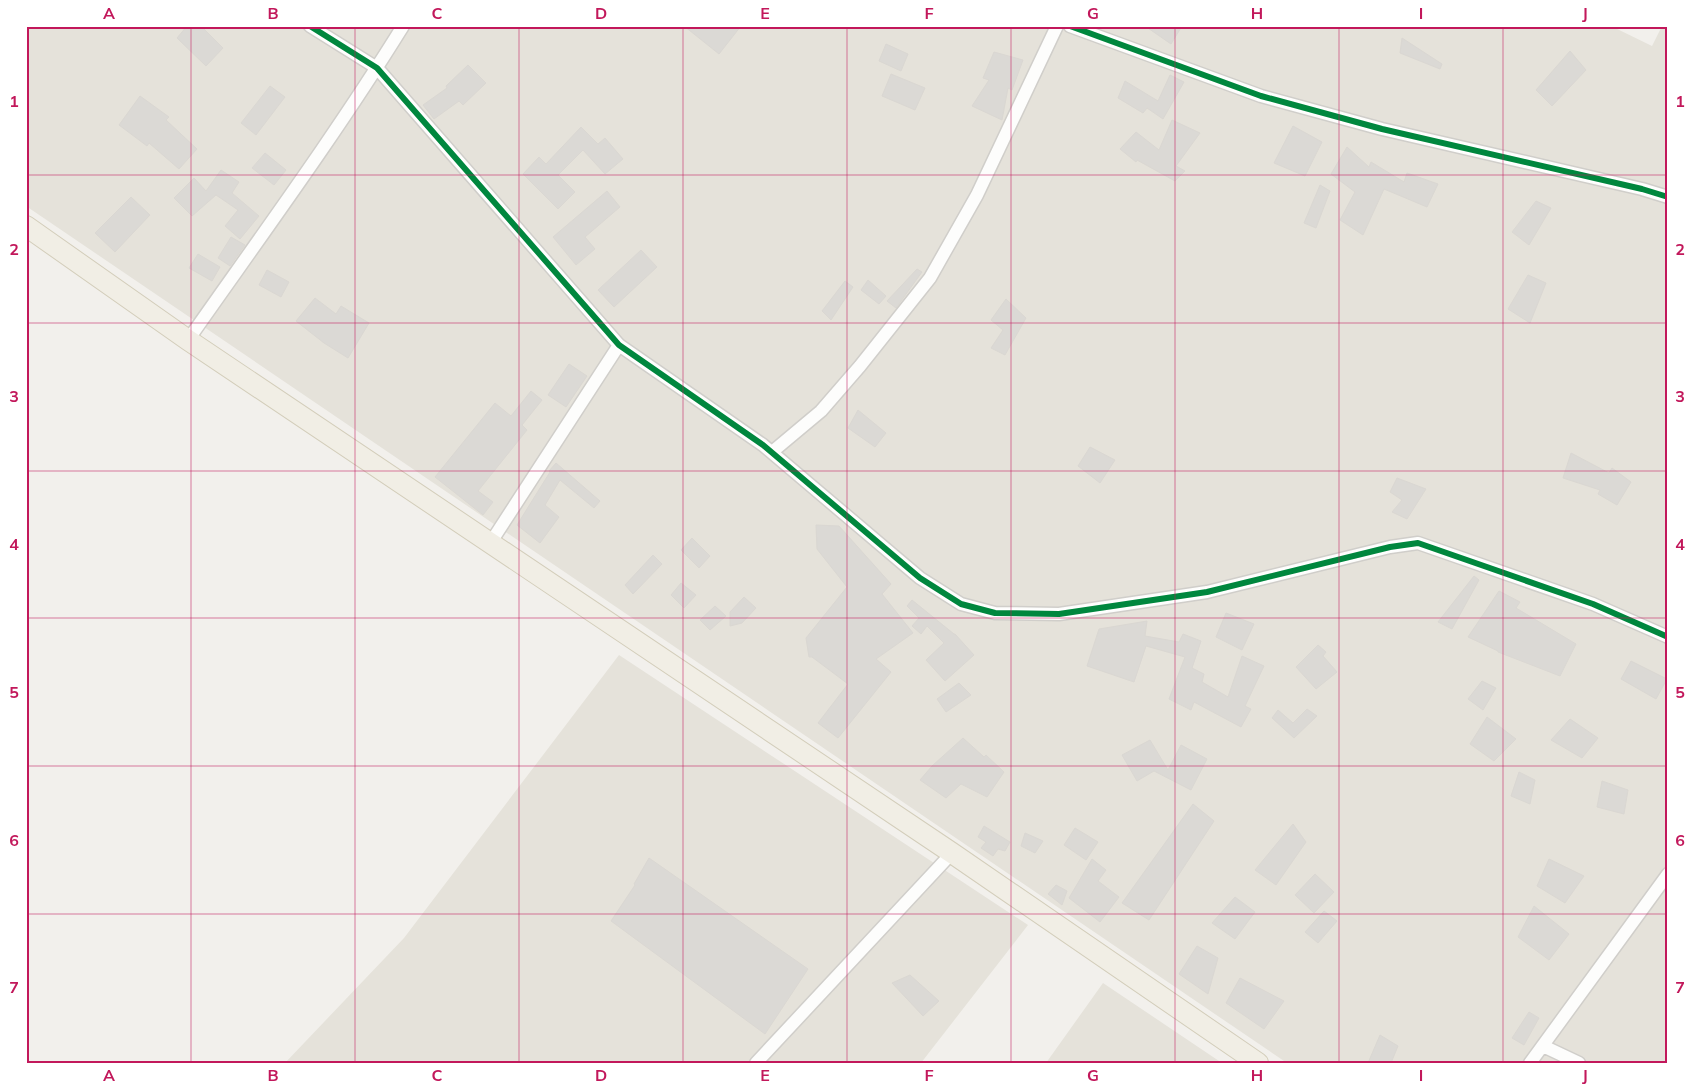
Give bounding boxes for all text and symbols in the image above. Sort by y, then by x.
text: A [103,3,115,23]
text: B [267,3,279,23]
text: C [432,3,443,23]
text: D [595,3,607,23]
text: E [760,3,770,23]
text: F [924,3,934,23]
text: G [1087,3,1099,23]
text: H [1251,3,1263,23]
text: I [1419,3,1423,23]
text: J [1582,3,1588,23]
text: 1 [9,91,19,111]
text: 1 [1675,91,1685,111]
text: 2 [9,239,19,259]
text: 2 [1675,239,1685,259]
text: 3 [9,386,19,406]
text: 3 [1675,386,1685,406]
text: 4 [9,534,19,554]
text: 4 [1675,534,1685,554]
text: 5 [9,682,19,702]
text: 5 [1675,682,1685,702]
text: 6 [9,830,19,850]
text: 6 [1675,830,1685,850]
text: 7 [9,977,19,997]
text: 7 [1675,977,1685,997]
text: A [103,1065,115,1085]
text: B [267,1065,279,1085]
text: C [432,1065,443,1085]
text: D [595,1065,607,1085]
text: E [760,1065,770,1085]
text: F [924,1065,934,1085]
text: G [1087,1065,1099,1085]
text: H [1251,1065,1263,1085]
text: I [1419,1065,1423,1085]
text: J [1582,1065,1588,1085]

